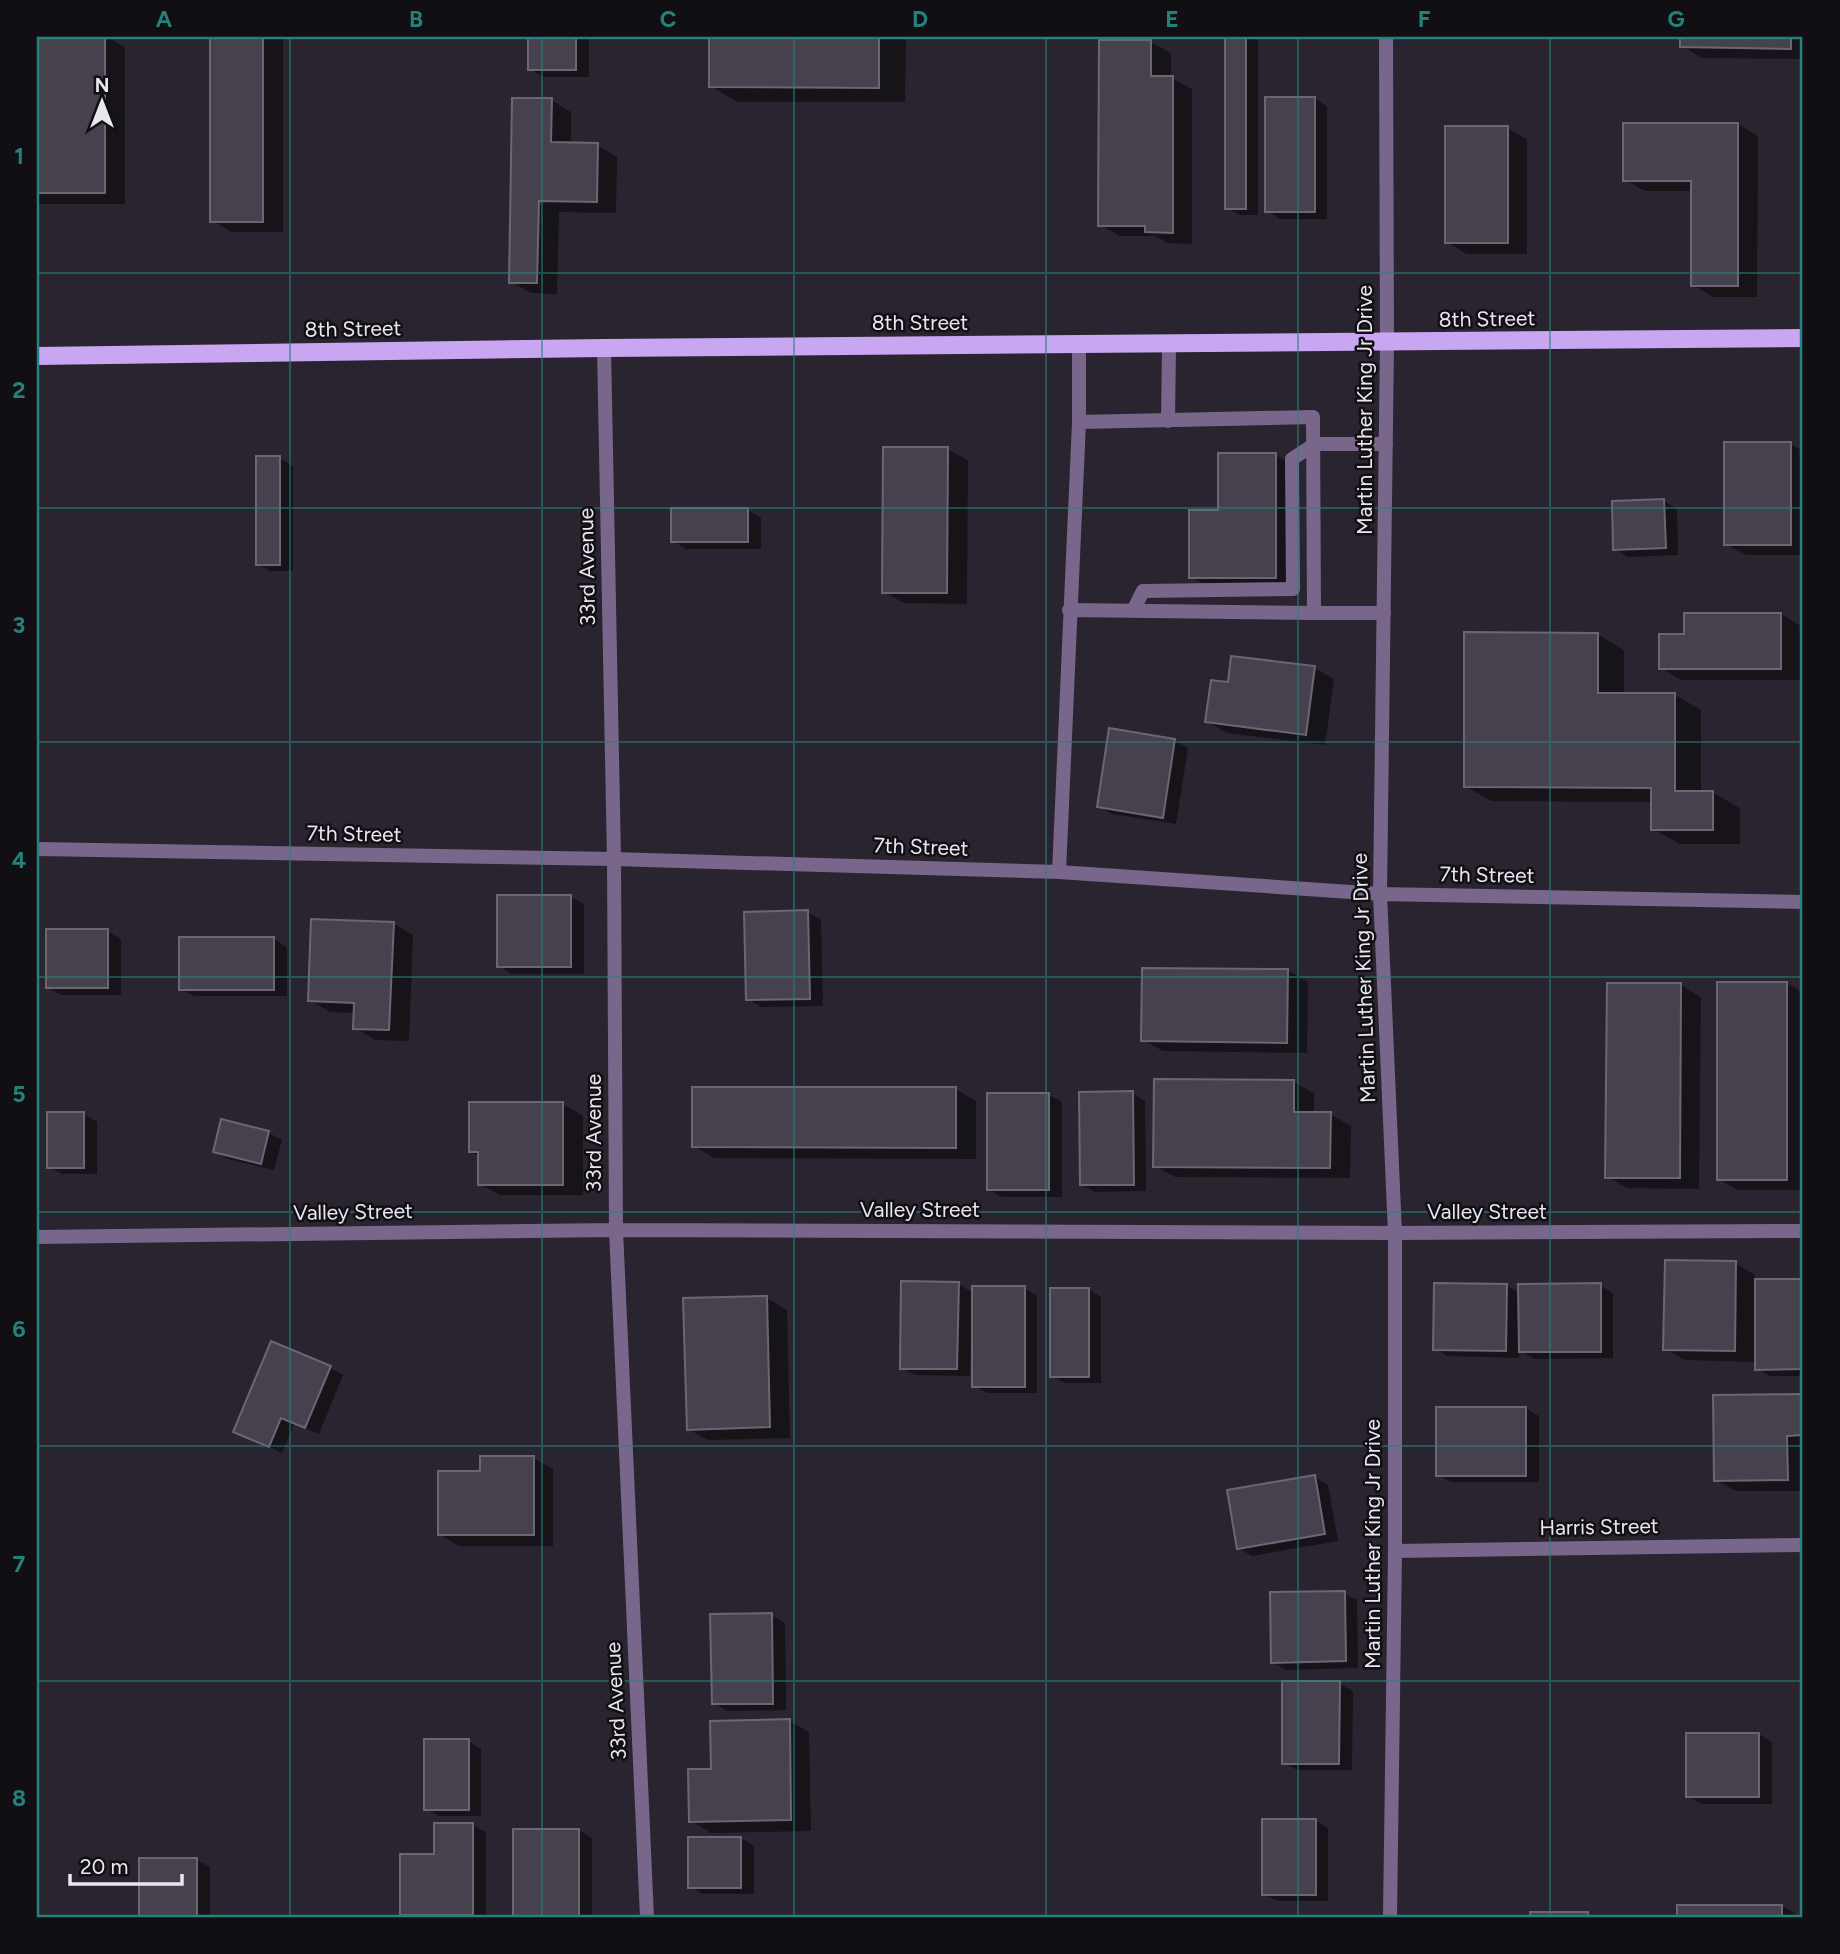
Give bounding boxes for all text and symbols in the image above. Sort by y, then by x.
text: A [156,5,173,33]
text: B [409,5,423,33]
text: C [660,5,677,33]
text: D [912,5,928,33]
text: E [1165,5,1179,33]
text: F [1418,5,1431,33]
text: G [1667,5,1685,33]
north arrow [66,66,136,136]
text: N [95,74,109,97]
text: 1 [14,142,24,170]
street label: Martin Luther King Jr Drive [1352,285,1377,535]
street label: 8th Street [1439,305,1536,332]
street label: 8th Street [872,310,968,335]
street label: 8th Street [305,315,402,342]
text: 2 [12,376,26,404]
street label: 33rd Avenue [573,508,600,626]
text: 3 [13,611,25,639]
street label: 7th Street [306,820,402,847]
street label: 7th Street [873,832,969,861]
text: 4 [12,846,26,874]
street label: Martin Luther King Jr Drive [1347,853,1380,1103]
street label: 7th Street [1439,861,1535,888]
street label: 33rd Avenue [581,1074,606,1192]
text: 5 [12,1080,26,1108]
street label: Valley Street [860,1197,980,1222]
street label: Valley Street [293,1198,413,1225]
street label: Valley Street [1427,1199,1547,1224]
text: 6 [12,1315,26,1343]
street label: Martin Luther King Jr Drive [1360,1419,1385,1669]
street label: Harris Street [1539,1513,1659,1540]
text: 7 [13,1550,26,1578]
street label: 33rd Avenue [600,1641,631,1761]
text: 8 [12,1784,26,1812]
scale bar [70,1842,182,1886]
text: 20 m [80,1854,128,1879]

